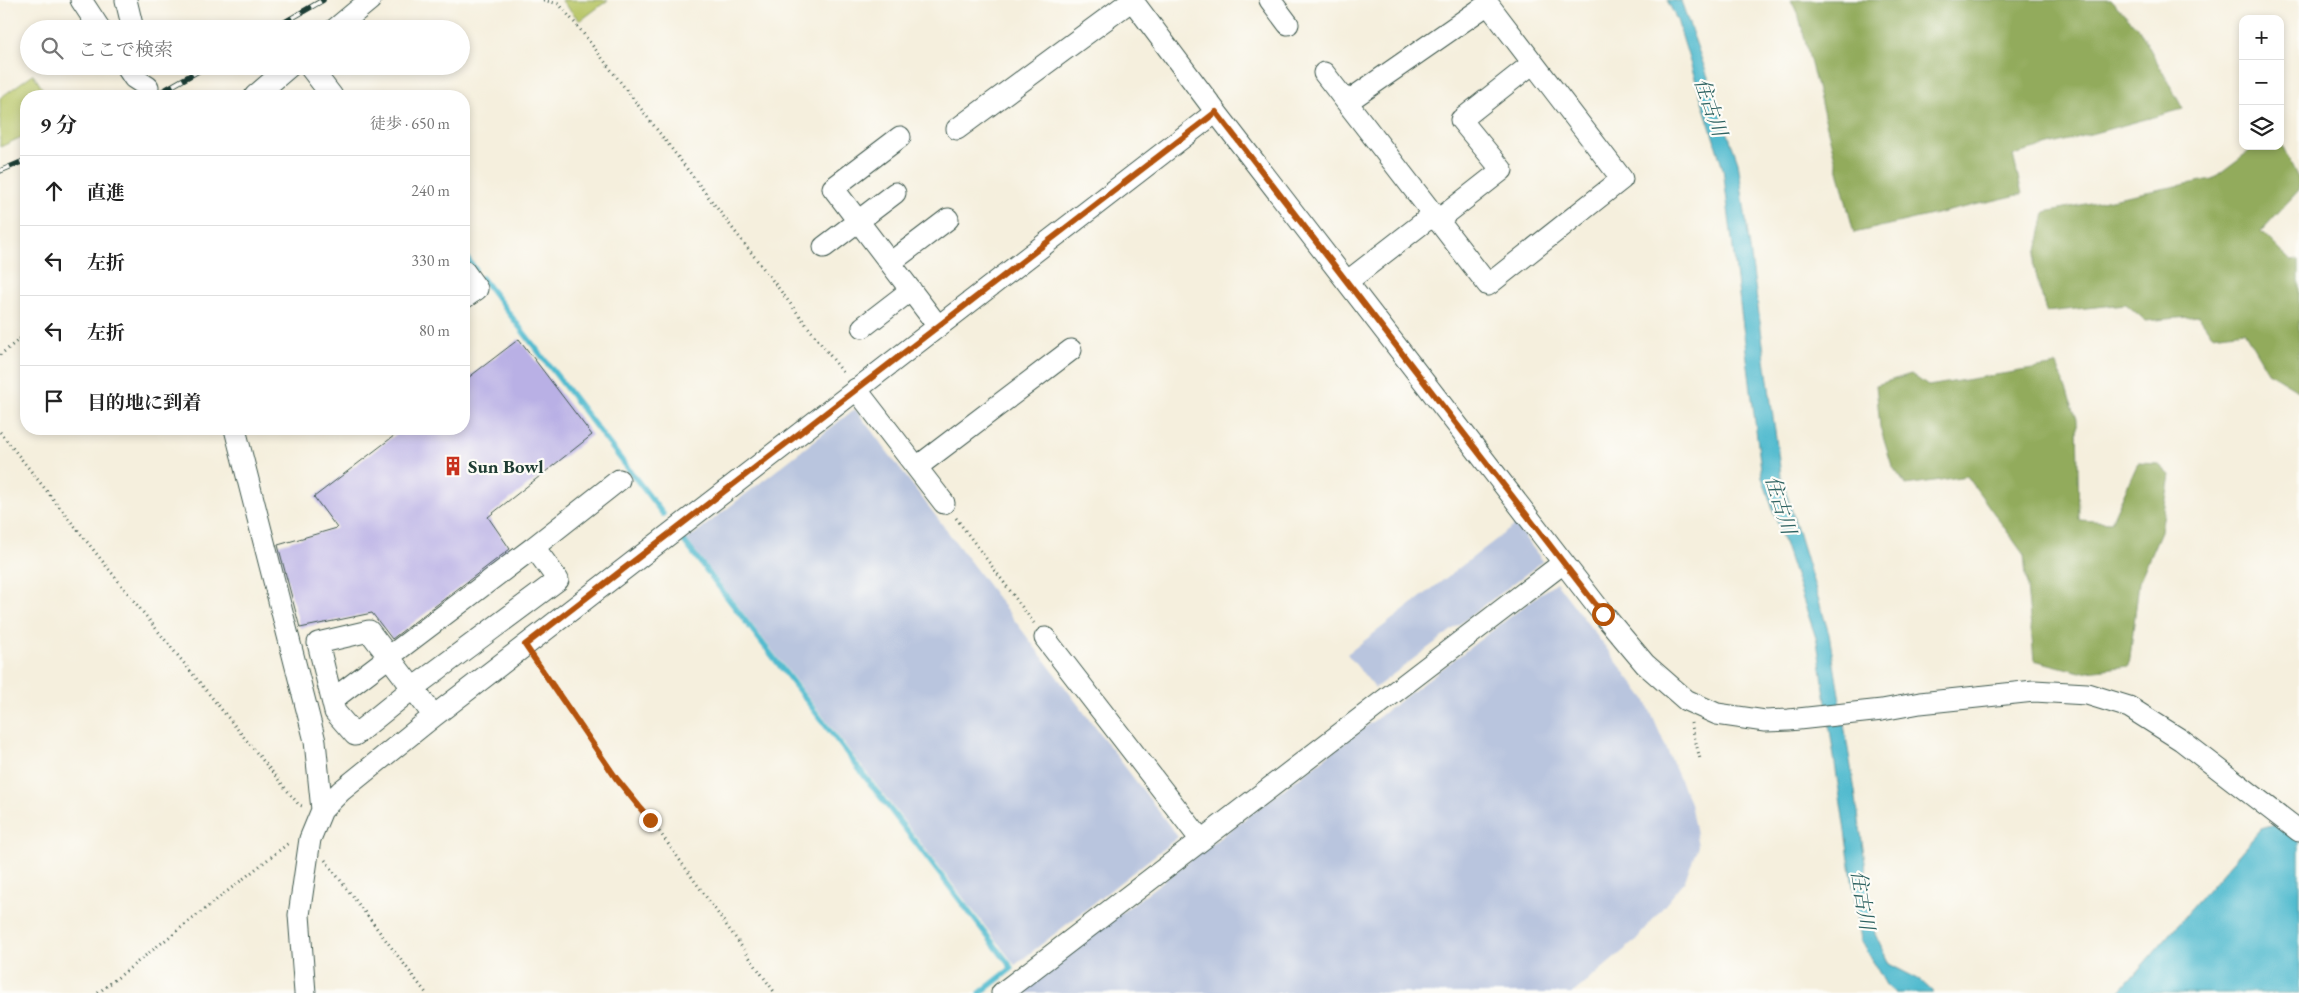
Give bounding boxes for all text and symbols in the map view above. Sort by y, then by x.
map controls [2239,15,2284,150]
button: + [2239,15,2284,60]
search box [20,20,470,75]
icon: search [38,34,66,62]
text: ここで検索 [78,37,173,62]
button: − [2239,60,2284,105]
water label: 住古川 [1689,74,1734,141]
button: layers [2239,105,2284,150]
text: 9 分 [40,111,77,138]
text: 徒歩 · 650 m [370,113,450,134]
icon: ahead [40,177,68,205]
text: 直進 [87,180,125,205]
text: 240 m [411,180,450,201]
icon: left [40,247,68,275]
text: 左折 [87,250,125,275]
text: 330 m [411,250,450,271]
icon: left [40,317,68,345]
text: 左折 [87,320,125,345]
text: 80 m [419,320,450,341]
icon: arrive [40,387,68,415]
text: 目的地に到着 [87,390,201,415]
place label: Sun Bowl [468,454,544,479]
building icon: Sun Bowl [442,455,464,477]
water label: 住古川 [1760,473,1803,539]
route start [1592,603,1615,626]
route end [639,809,662,832]
water label: 住古川 [1845,868,1881,934]

